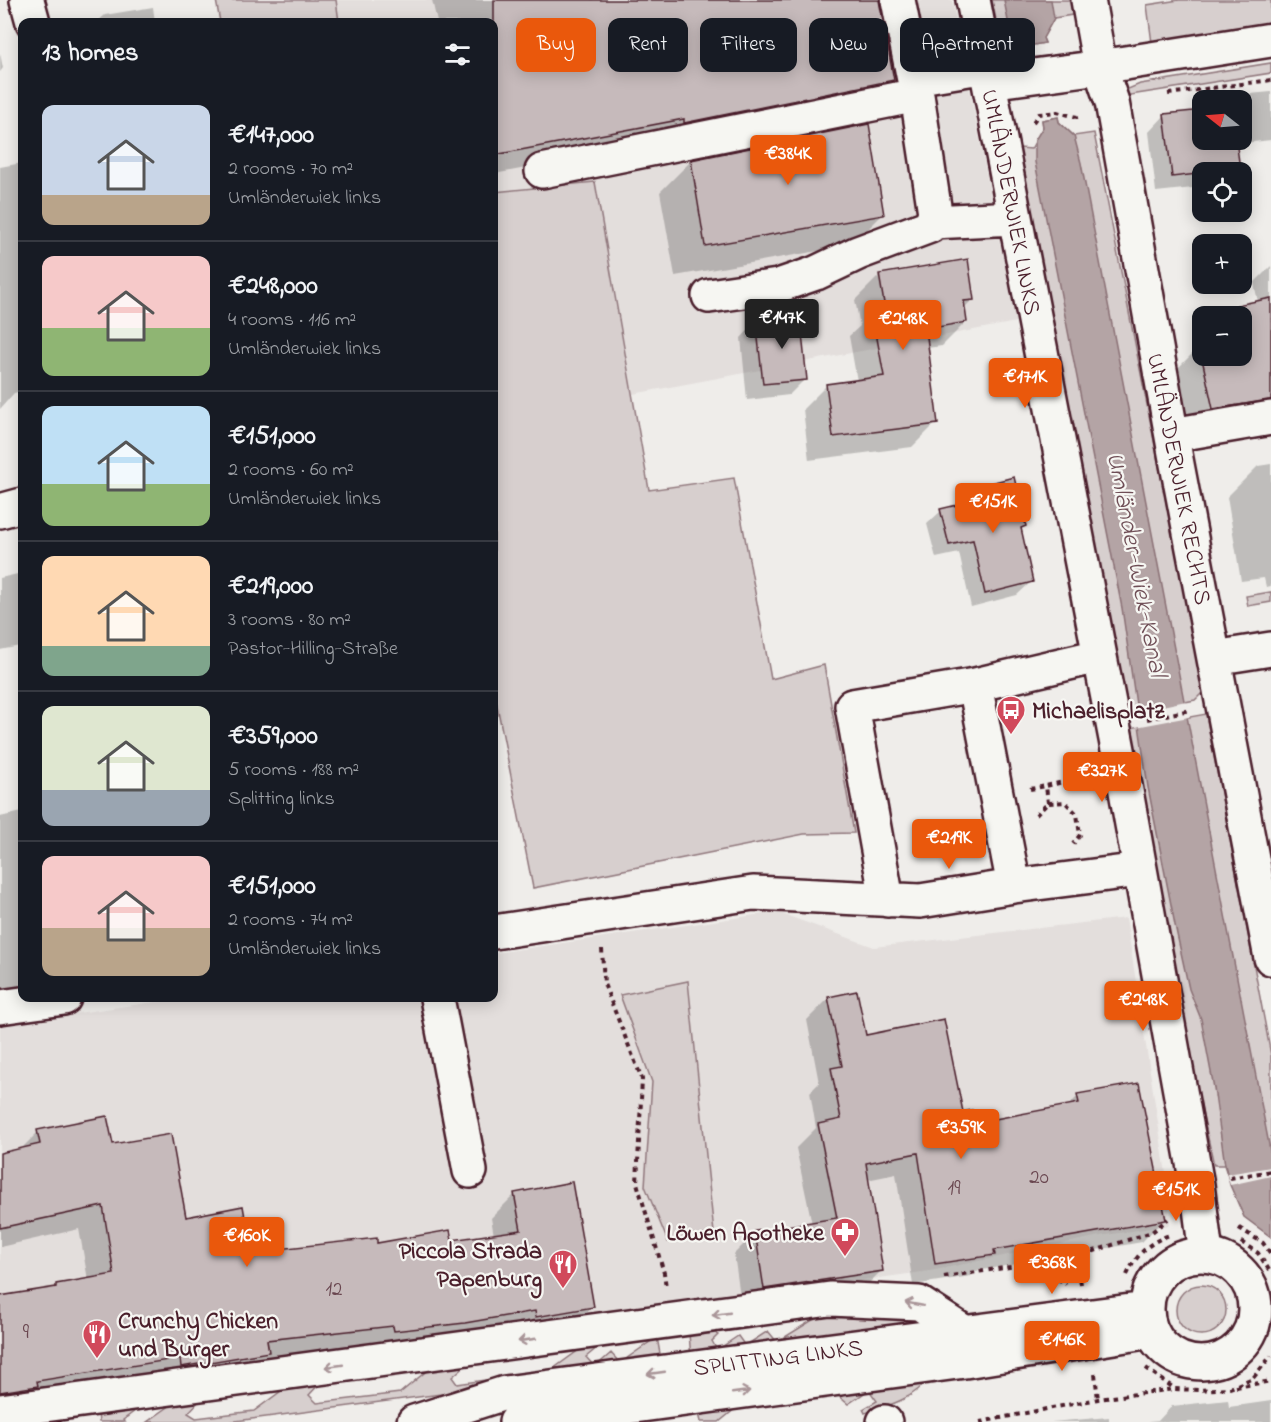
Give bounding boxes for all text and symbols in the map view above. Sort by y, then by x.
chip: Buy [516,18,596,72]
chip: Rent [608,18,688,72]
chip: Filters [700,18,797,72]
chip: New [809,18,888,72]
chip: Apartment [900,18,1035,72]
text: 13 homes [42,35,138,73]
icon: filters [441,38,474,71]
street label: UMLÄNDERWIEK LINKS [970,87,1049,318]
north arrow [1192,90,1252,150]
map controls [1192,90,1252,366]
text: €147,000 [228,117,314,155]
icon: home [90,129,162,201]
pin: €384K [746,135,830,186]
text: €384K [764,140,812,169]
text: 2 rooms · 70 m² [228,155,353,184]
button: locate [1192,162,1252,222]
text: Umländerwiek links [228,184,381,213]
button: + [1192,234,1252,294]
text: €248,000 [228,268,318,306]
icon: home [90,280,162,352]
pin: €147K [740,299,824,350]
pin: €248K [861,300,945,351]
text: €147K [759,304,805,333]
text: €248K [878,305,928,334]
text: 4 rooms · 116 m² [228,306,356,335]
button: − [1192,306,1252,366]
text: Umländerwiek links [228,335,381,364]
street label: UMLÄNDERWIEK RECHTS [1136,351,1219,608]
pin: €171K [983,358,1067,409]
text: €171K [1003,363,1047,392]
text: €151,000 [228,418,316,456]
icon: home [90,430,162,502]
water label: Umländer-Wiek-Kanal [1095,449,1176,683]
text: 2 rooms · 60 m² [228,456,354,485]
pin: €151K [951,483,1035,534]
text: Umländerwiek links [228,485,381,514]
text: €151K [969,488,1017,517]
text: €219,000 [228,568,313,606]
icon: home [90,580,162,652]
text: 3 rooms · 80 m² [228,606,351,635]
text: Pastor-Hilling-Straße [228,635,398,664]
bus stop icon: Michaelisplatz [995,694,1027,736]
place label: Michaelisplatz [1032,695,1166,730]
text: €359,000 [228,718,318,756]
icon: home [90,730,162,802]
pin: €327K [1060,752,1144,803]
text: 5 rooms · 188 m² [228,756,359,785]
text: €327K [1077,757,1127,786]
text: Splitting links [228,785,335,814]
pin: €219K [907,819,991,870]
text: €219K [926,824,972,853]
text: €151,000 [228,868,316,906]
icon: home [90,880,162,952]
text: 2 rooms · 74 m² [228,906,353,935]
text: Umländerwiek links [228,935,381,964]
pin: €248K [1101,981,1185,1032]
text: €248K [1118,986,1168,1015]
pin: €359K [919,1109,1003,1160]
text: €359K [936,1114,986,1143]
house number: 20 [1029,1163,1049,1193]
pin: €151K [1134,1171,1218,1222]
house number: 19 [948,1174,961,1204]
text: €151K [1152,1176,1200,1205]
pharmacy icon: Löwen Apotheke [829,1216,861,1258]
pin: €160K [205,1217,289,1268]
place label: Löwen Apotheke [667,1217,825,1252]
text: €160K [223,1222,271,1251]
place label: Piccola Strada Papenburg [399,1235,542,1299]
pin: €368K [1010,1244,1094,1295]
restaurant icon: Piccola Strada Papenburg [547,1248,579,1290]
text: €368K [1028,1249,1076,1278]
house number: 12 [325,1275,343,1305]
one-way arrow [905,1298,924,1309]
place label: Crunchy Chicken und Burger [118,1305,278,1369]
one-way arrow [711,1308,731,1319]
house number: 9 [23,1318,30,1348]
restaurant icon: Crunchy Chicken und Burger [81,1318,113,1360]
pin: €146K [1020,1321,1104,1372]
text: €146K [1038,1326,1086,1355]
street label: SPLITTING LINKS [692,1332,865,1387]
one-way arrow [518,1335,538,1346]
one-way arrow [325,1361,345,1372]
one-way arrow [647,1367,667,1378]
one-way arrow [730,1386,750,1397]

